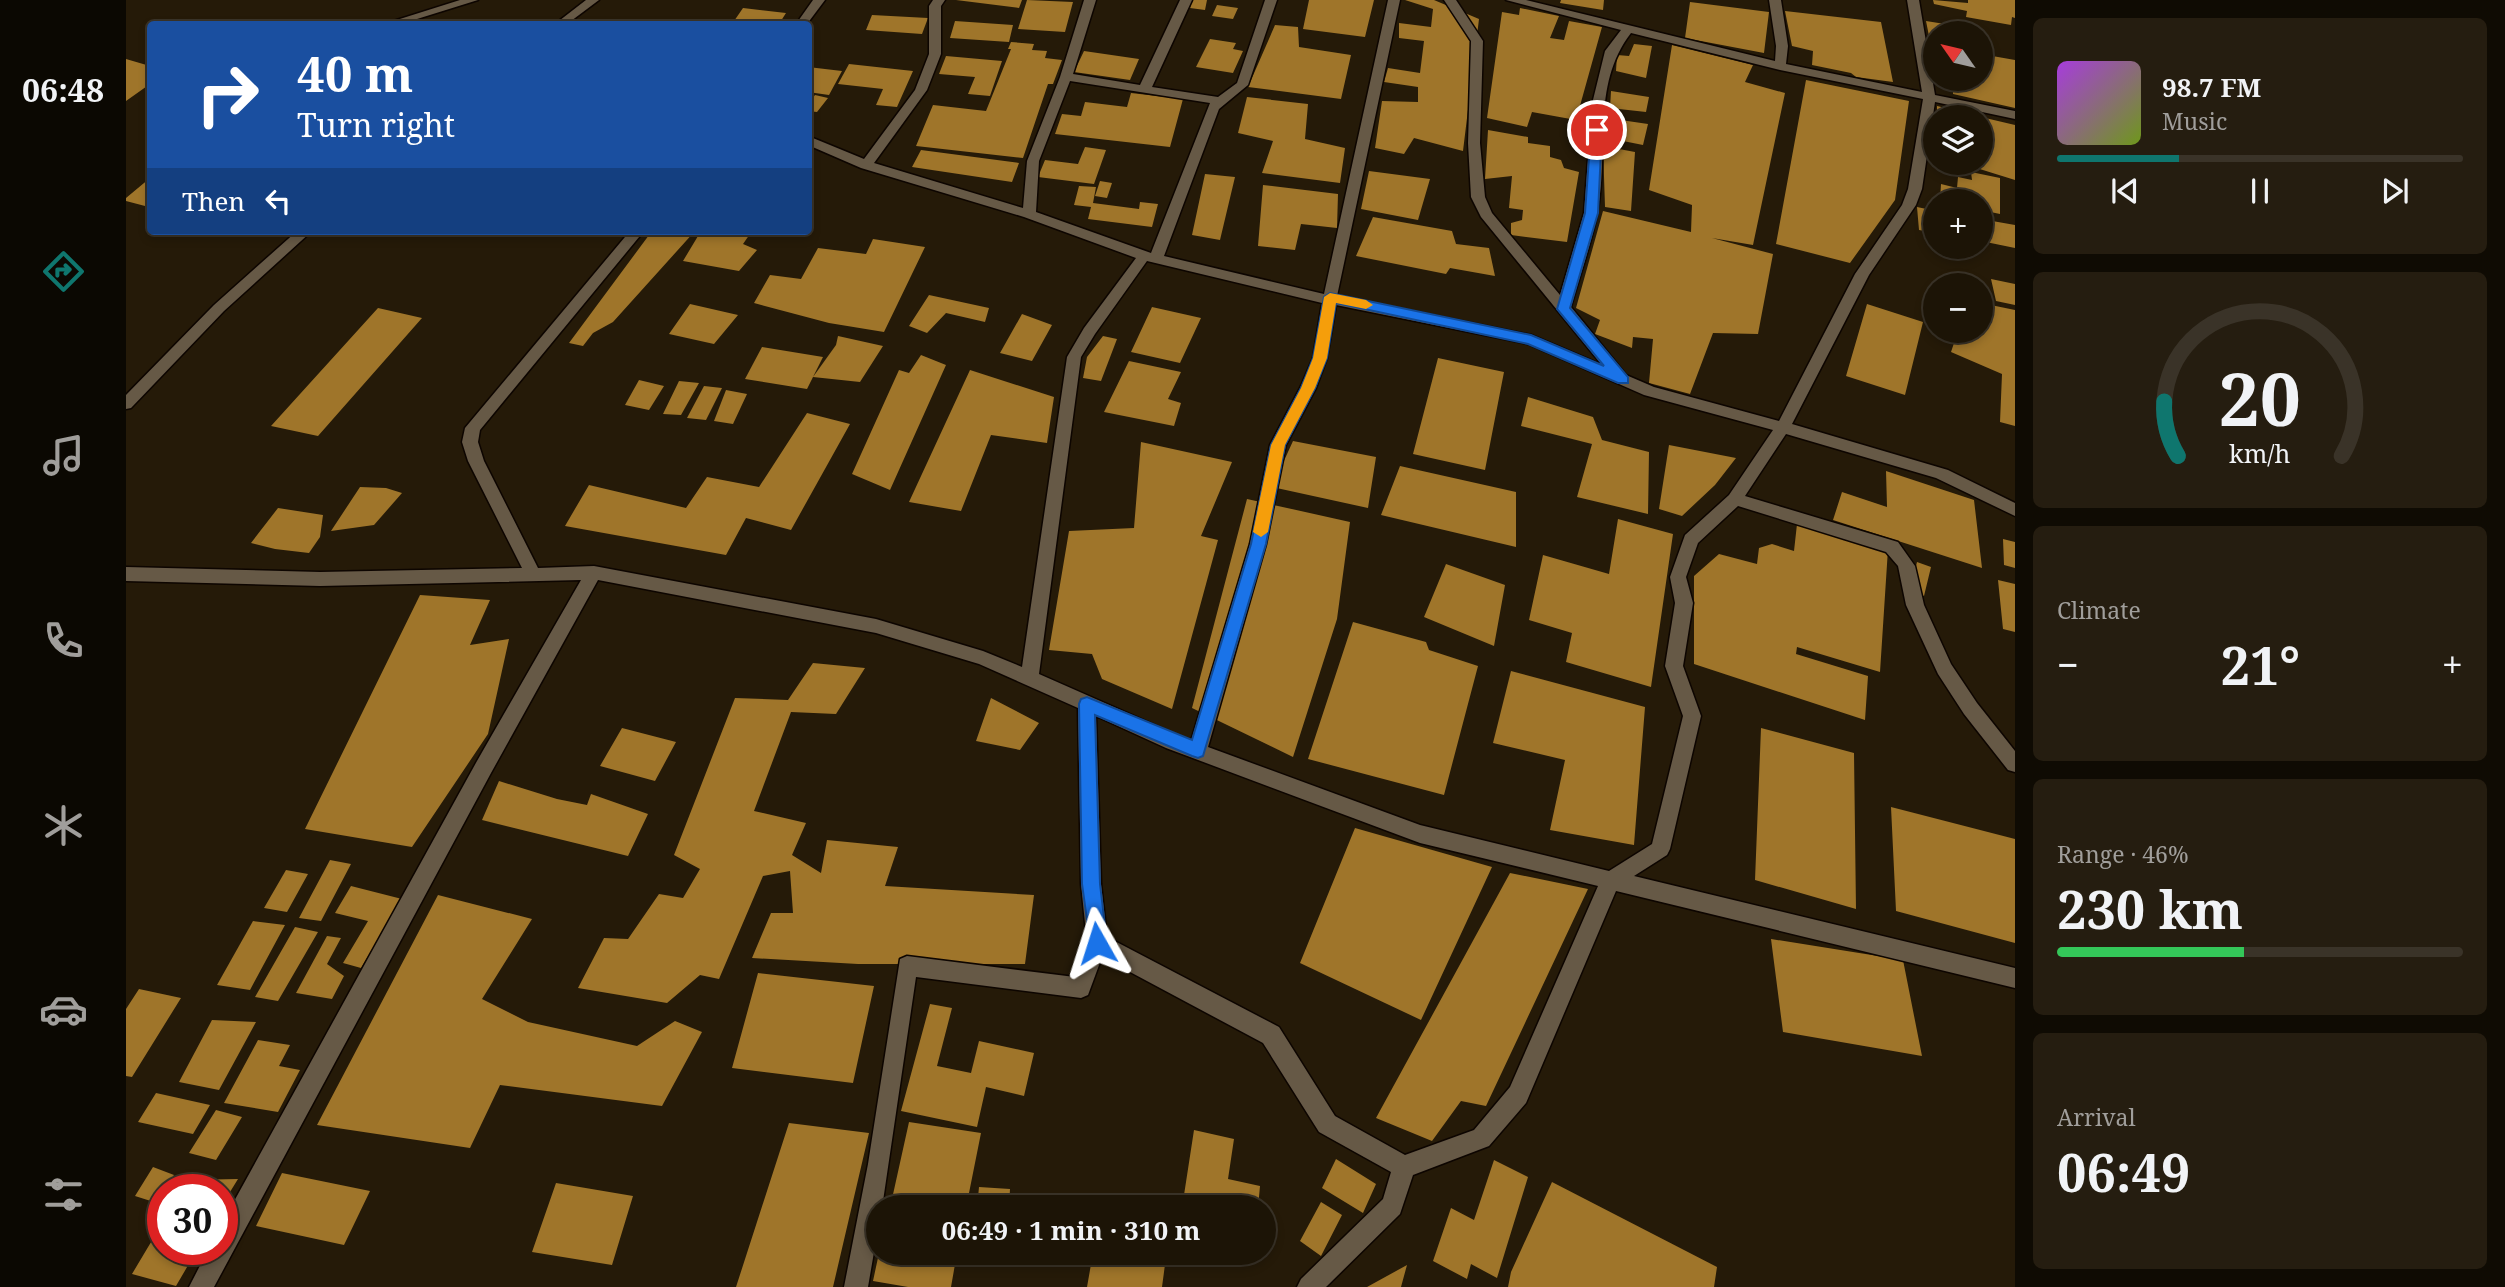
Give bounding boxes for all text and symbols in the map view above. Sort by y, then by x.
north arrow [1923,21,1993,91]
map controls [1923,21,1993,343]
text: 40 m [297,40,413,106]
icon: right [182,49,273,140]
text: 06:48 [22,68,104,111]
text: 98.7 FM [2162,69,2261,105]
pin [1567,100,1627,160]
text: Turn right [297,103,455,146]
button: layers [1923,105,1993,175]
text: Music [2162,105,2227,137]
icon: arrive [1578,111,1616,149]
icon: previous [2106,172,2144,210]
icon: pause [2241,172,2279,210]
icon: next [2376,172,2414,210]
icon: left [259,182,297,220]
text: Then [182,183,245,219]
button: + [1923,189,1993,259]
icon: directions [39,247,88,296]
button: − [1923,273,1993,343]
text: 20 [2219,348,2301,447]
icon: music [39,431,88,480]
text: km/h [2229,435,2291,469]
text: Climate [2057,594,2141,626]
icon: phone [39,616,88,665]
text: 21° [2221,629,2300,700]
text: − [2057,638,2079,690]
text: + [2442,638,2463,690]
icon: climate [39,801,88,850]
text: Range · 46% [2057,838,2189,870]
text: 230 km [2057,873,2243,944]
position arrow [1060,906,1134,980]
icon: car [39,985,88,1034]
text: Arrival [2057,1101,2136,1133]
text: 06:49 [2057,1136,2190,1207]
icon: filters [39,1170,88,1219]
speed limit sign: 30 [147,1174,238,1265]
text: 06:49 · 1 min · 310 m [941,1212,1201,1248]

